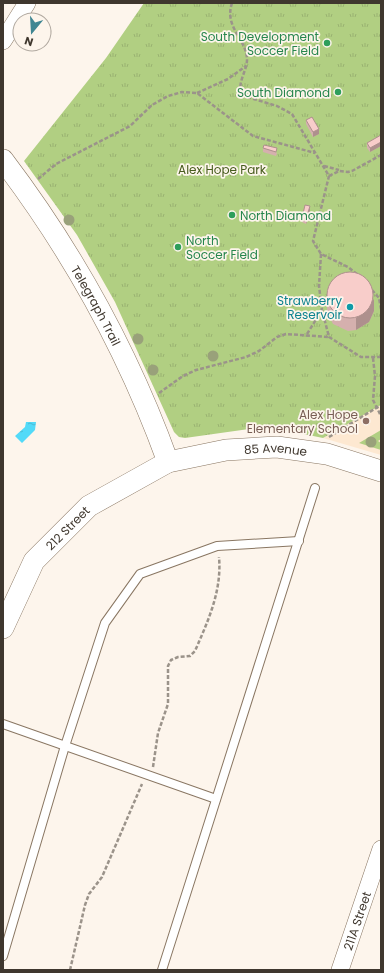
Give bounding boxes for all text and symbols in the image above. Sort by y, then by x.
north arrow [12,12,52,52]
place label: South Development Soccer Field [201,28,319,59]
text: N [22,33,35,50]
marker: South Development Soccer Field [322,38,332,48]
place label: South Diamond [237,84,330,101]
marker: South Diamond [333,87,343,97]
park label: Alex Hope Park [178,161,267,178]
place label: North Diamond [240,207,331,224]
marker: North Diamond [227,210,237,220]
place label: North Soccer Field [186,232,258,263]
marker: North Soccer Field [173,242,183,252]
street label: Telegraph Trail [68,262,125,348]
place label: Strawberry Reservoir [277,292,343,323]
marker: Strawberry Reservoir [345,302,355,312]
place label: Alex Hope Elementary School [247,406,358,437]
marker: Alex Hope Elementary School [361,416,371,426]
street label: 85 Avenue [243,438,308,460]
street label: 212 Street [42,502,93,553]
street label: 211A Street [339,889,375,952]

